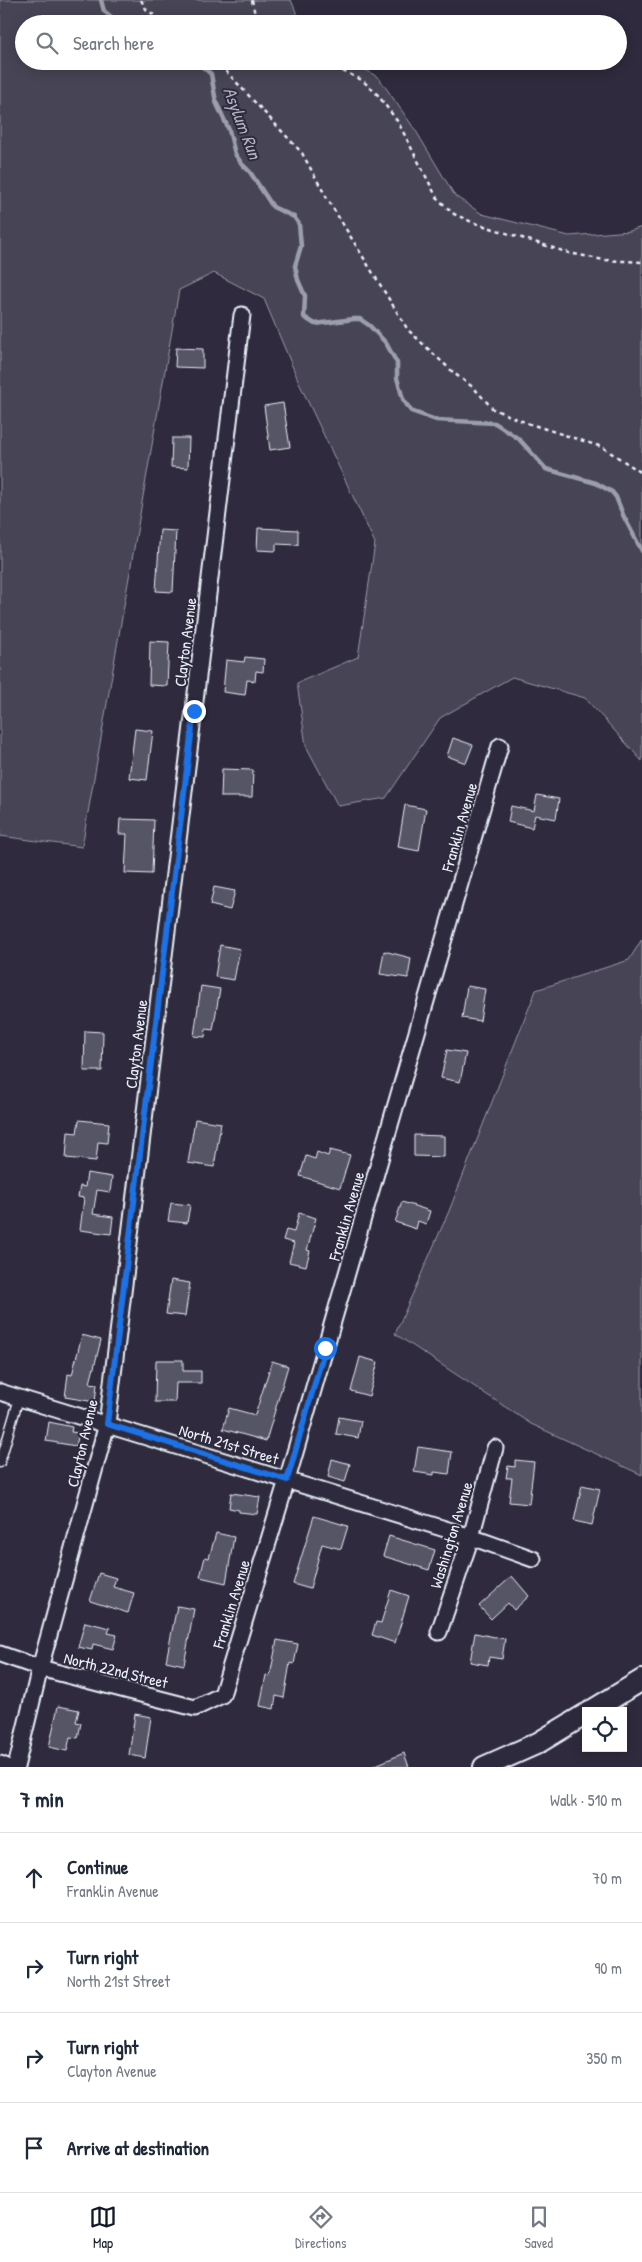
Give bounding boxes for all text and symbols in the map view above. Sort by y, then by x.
search box [15,15,627,70]
icon: search [33,29,61,57]
text: Search here [73,30,154,56]
water label: Asylum Run [217,83,268,164]
street label: Clayton Avenue [169,596,201,688]
route end [183,700,206,723]
street label: Franklin Avenue [436,779,482,875]
street label: Clayton Avenue [120,998,152,1090]
street label: Franklin Avenue [323,1168,369,1264]
route start [314,1337,337,1360]
street label: Clayton Avenue [61,1396,103,1489]
street label: North 21st Street [177,1418,282,1470]
street label: Washington Avenue [424,1478,478,1591]
street label: Franklin Avenue [207,1556,255,1652]
street label: North 22nd Street [62,1646,171,1694]
map controls [582,1707,627,1752]
button: locate [582,1707,627,1752]
text: 7 min [20,1785,64,1814]
text: Walk · 510 m [550,1789,622,1811]
text: Continue [67,1854,128,1880]
icon: ahead [20,1864,48,1892]
text: 70 m [592,1867,622,1889]
text: Franklin Avenue [67,1880,159,1902]
text: Turn right [67,1944,138,1970]
icon: right [20,1954,48,1982]
text: 90 m [594,1957,622,1979]
text: North 21st Street [67,1970,170,1992]
text: Turn right [67,2034,138,2060]
icon: right [20,2044,48,2072]
text: 350 m [586,2047,622,2069]
text: Clayton Avenue [67,2060,157,2082]
icon: arrive [20,2134,48,2162]
text: Arrive at destination [67,2135,209,2161]
tab: Map [89,2203,117,2252]
tab: Directions [295,2203,346,2252]
tab: Saved [524,2203,553,2252]

